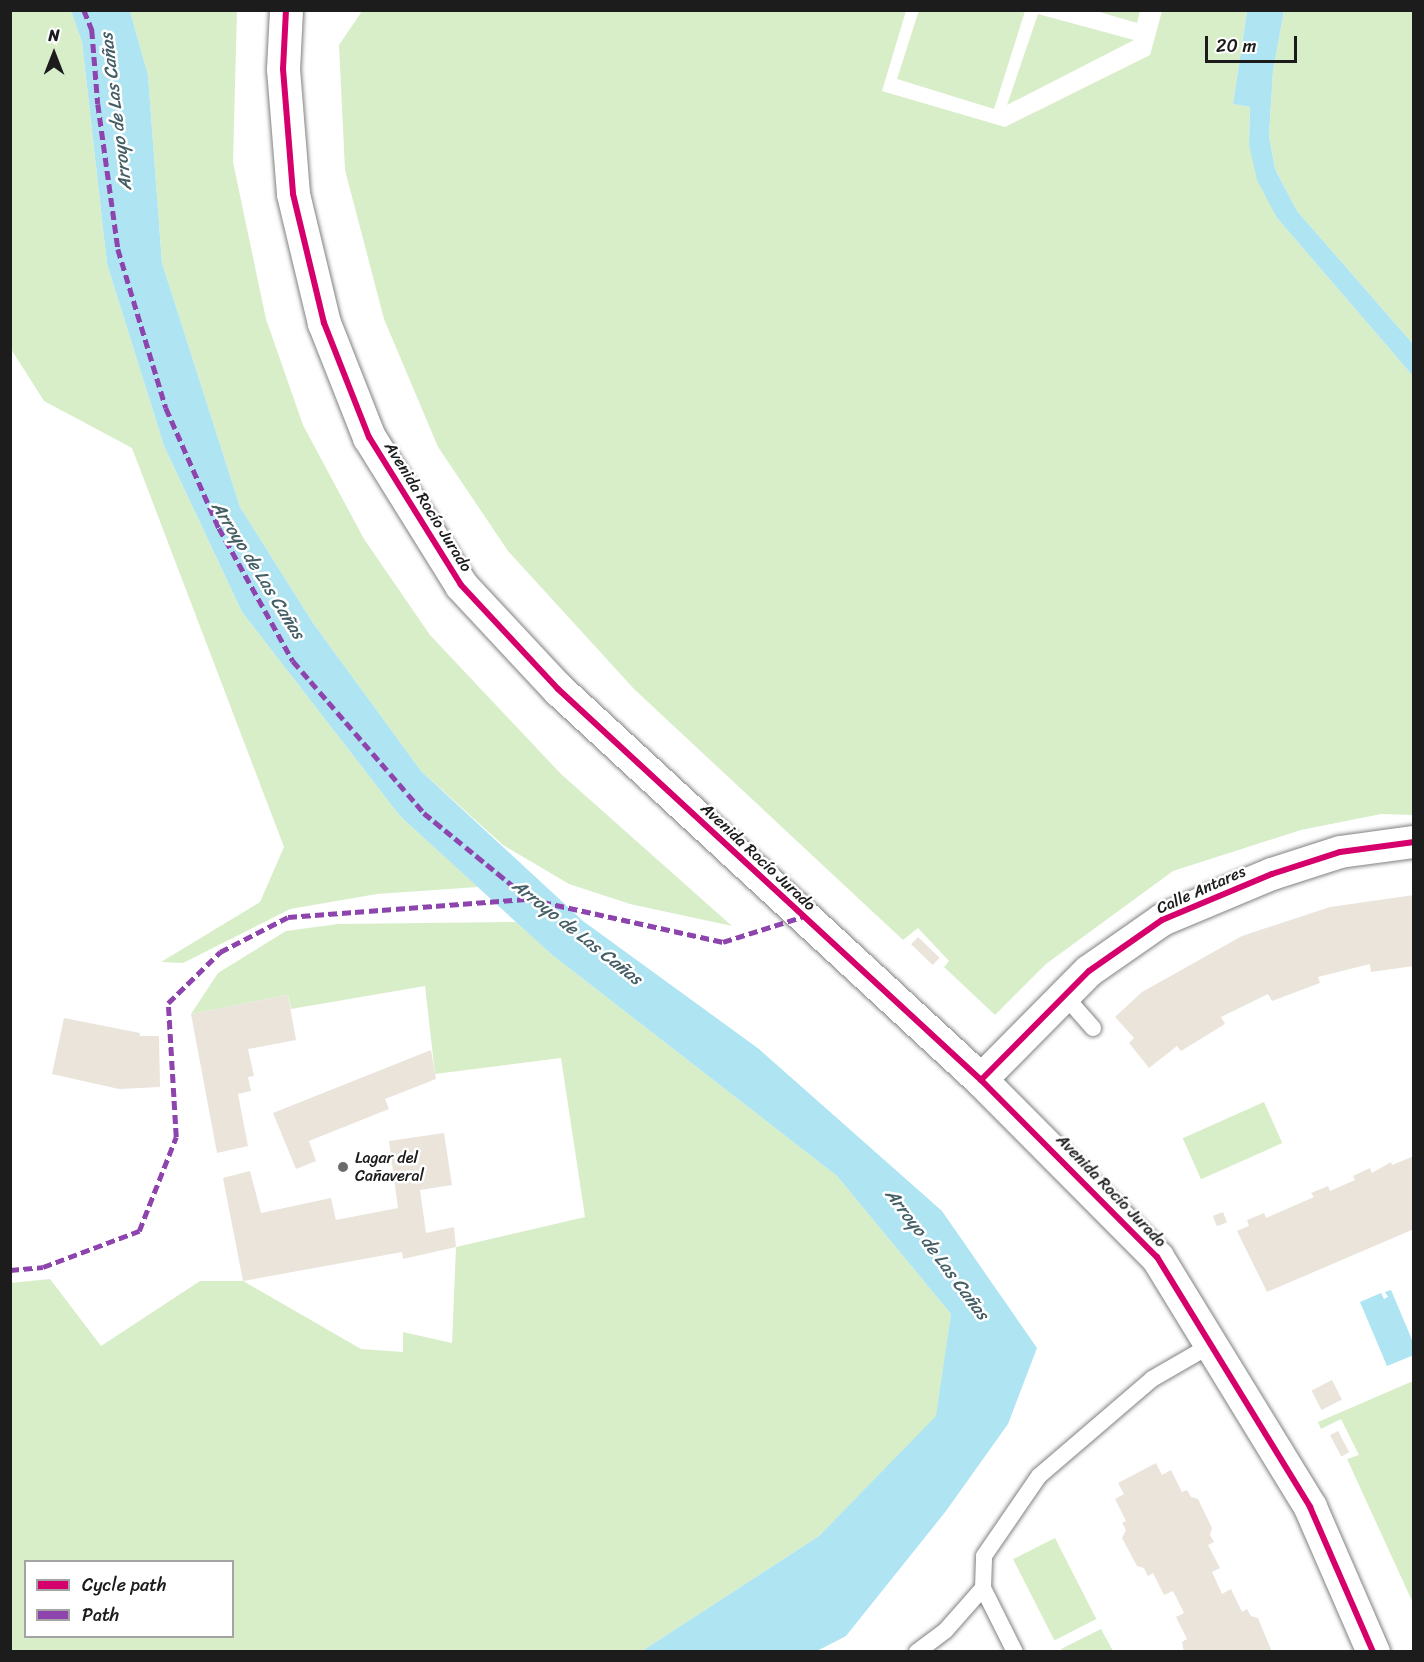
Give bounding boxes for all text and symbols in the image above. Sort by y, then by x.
text: N [48,21,60,50]
north arrow [24,24,84,84]
scale bar [1208,24,1300,62]
text: 20 m [1216,30,1256,62]
water label: Arroyo de Las Cañas [96,31,136,193]
street label: Avenida Rocío Jurado [380,439,476,575]
water label: Arroyo de Las Cañas [207,497,309,643]
street label: Avenida Rocío Jurado [697,799,819,915]
street label: Calle Antares [1153,862,1249,918]
water label: Arroyo de Las Cañas [507,874,647,990]
street label: Avenida Rocío Jurado [1052,1131,1170,1251]
place label: Lagar del Cañaveral [355,1148,424,1186]
marker: Lagar del Cañaveral [336,1160,350,1174]
water label: Arroyo de Las Cañas [880,1184,994,1324]
legend [24,1560,234,1638]
text: Cycle path [82,1569,166,1601]
text: Path [82,1599,119,1631]

